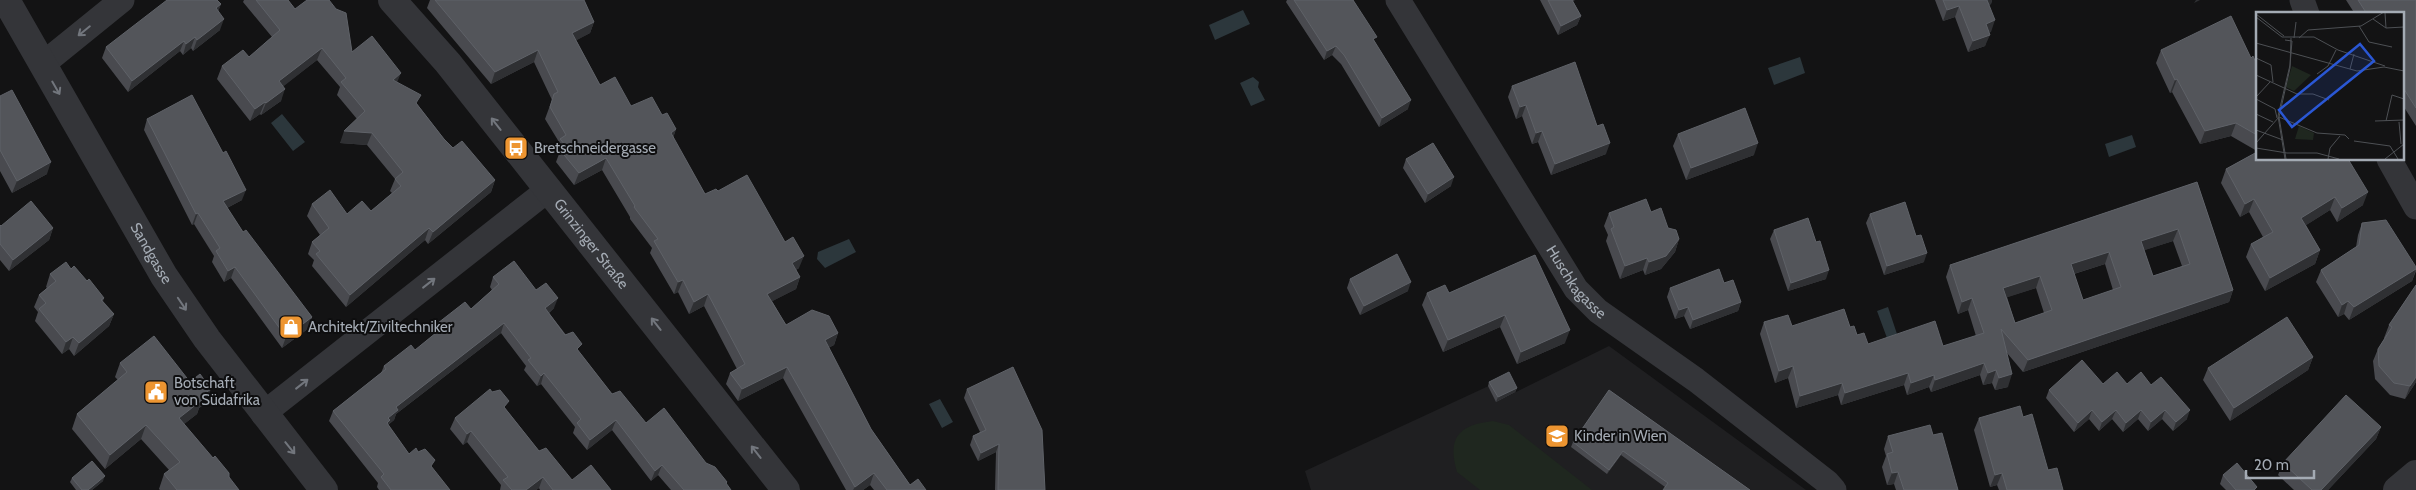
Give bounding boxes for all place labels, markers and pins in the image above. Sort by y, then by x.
bus stop icon: Bretschneidergasse [503,135,529,161]
place label: Bretschneidergasse [534,139,656,157]
shop icon: Architekt/Ziviltechniker [278,314,304,340]
place label: Architekt/Ziviltechniker [308,318,453,336]
place label: Botschaft von Südafrika [174,374,261,409]
public building icon: Botschaft von Südafrika [143,379,169,405]
school or university icon: Kinder in Wien [1544,423,1570,449]
place label: Kinder in Wien [1574,427,1667,445]

